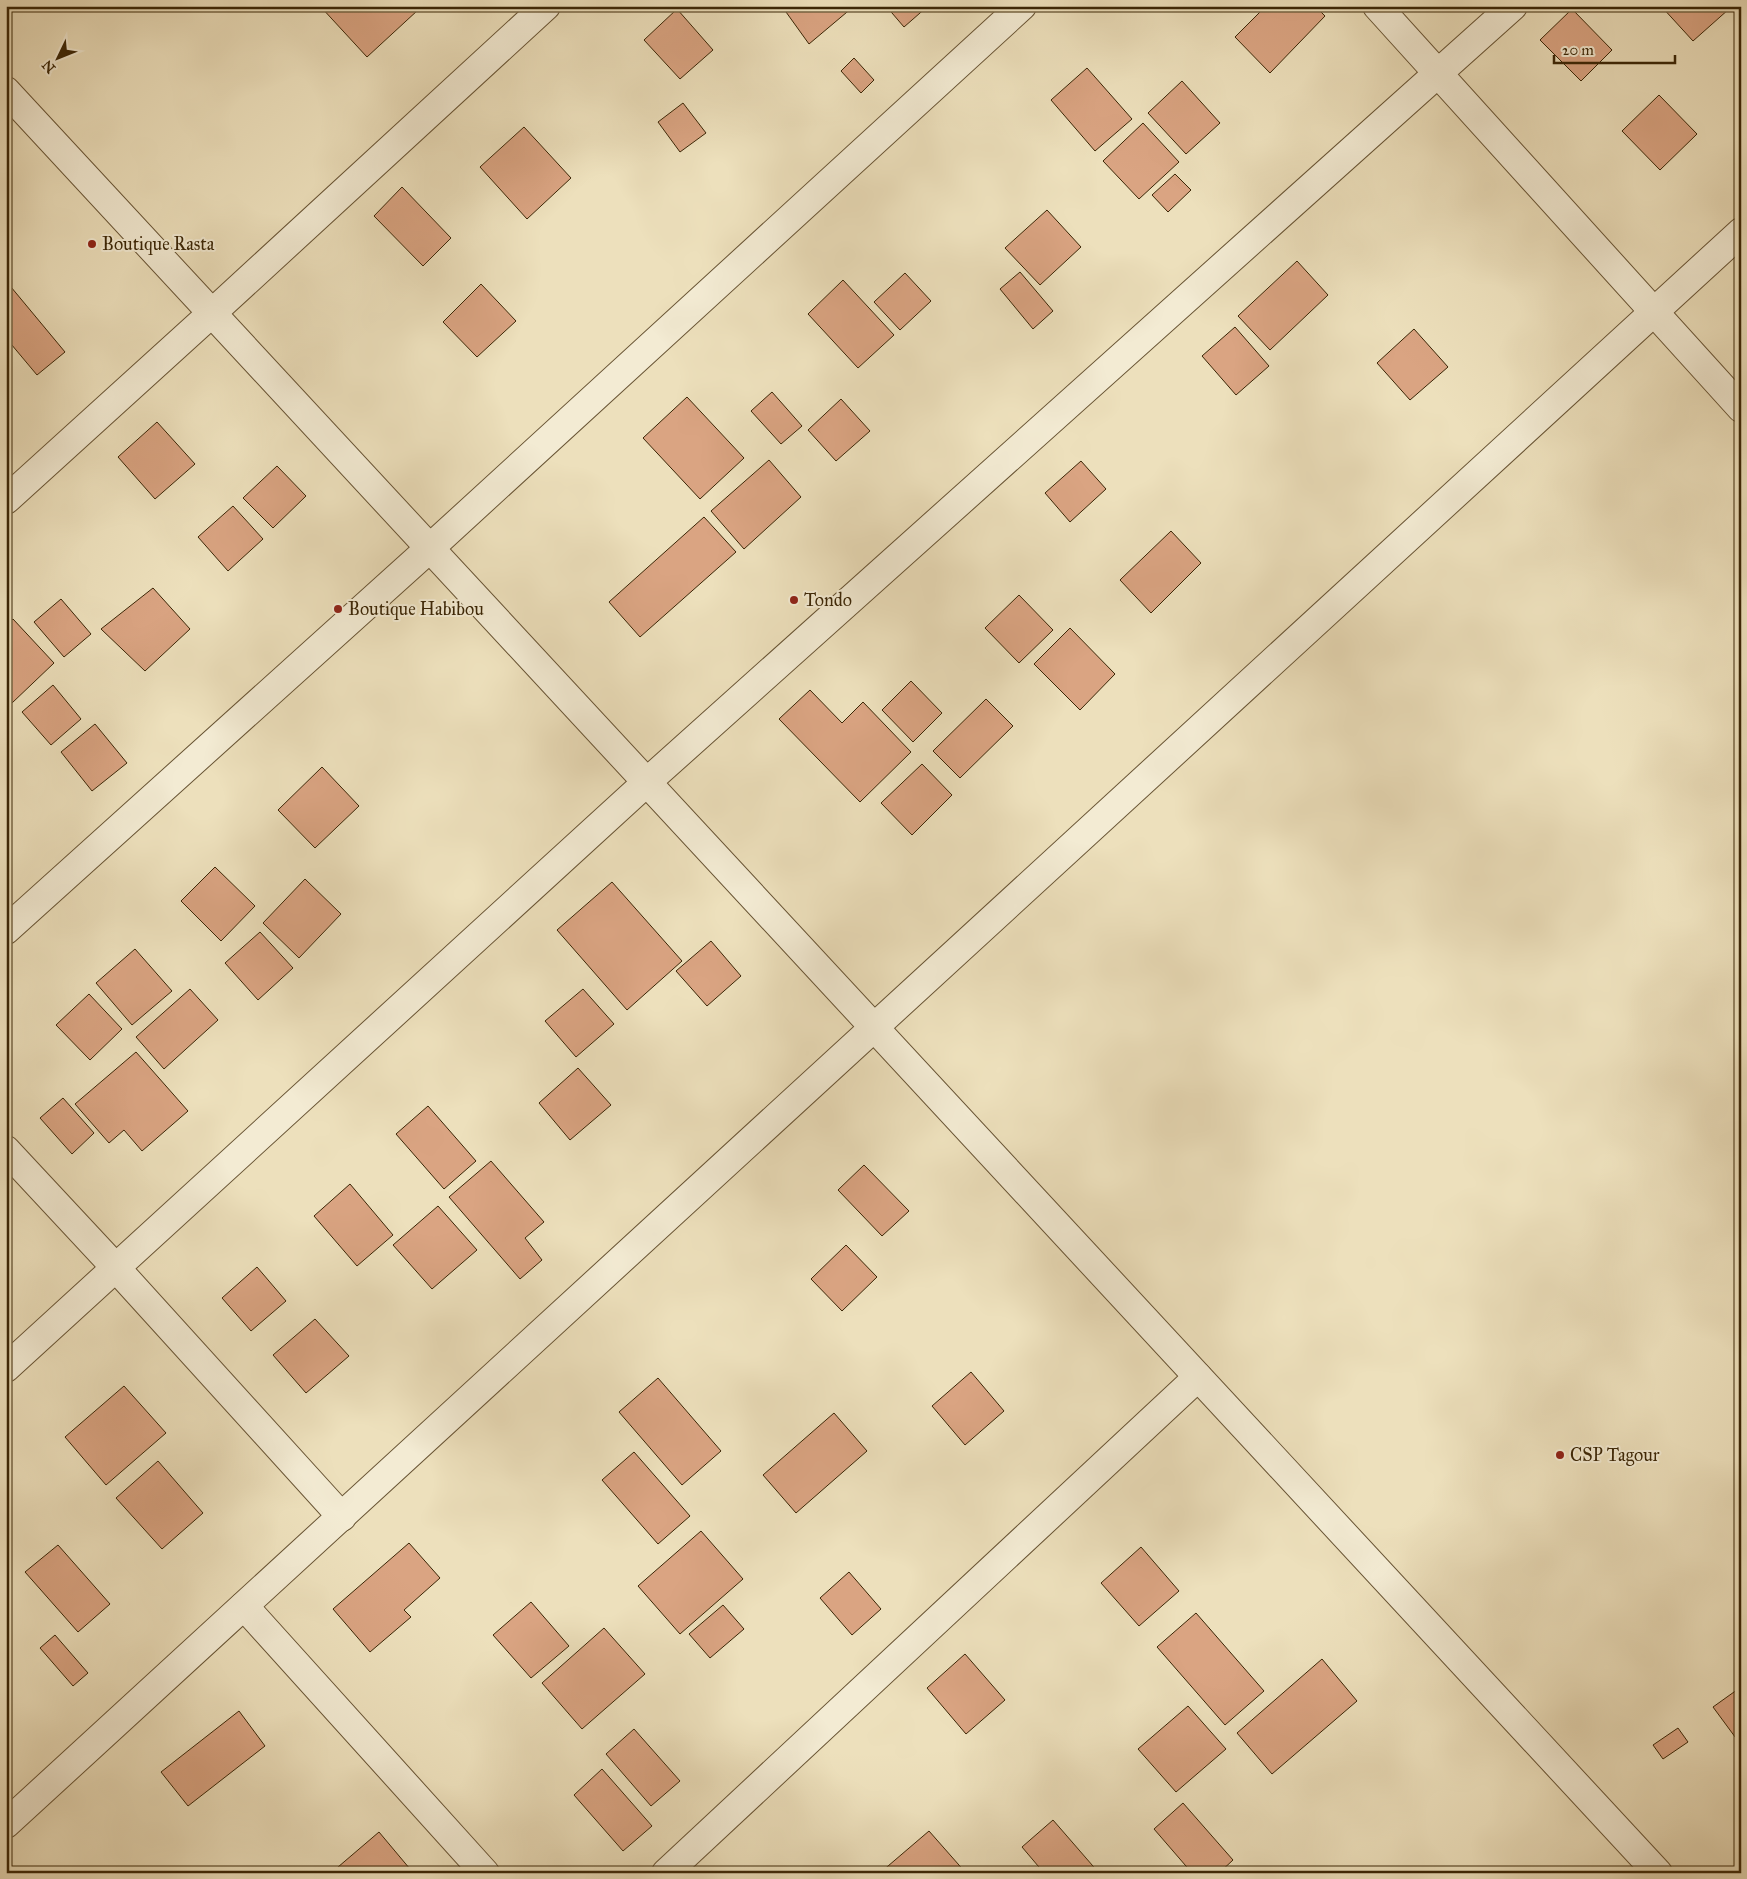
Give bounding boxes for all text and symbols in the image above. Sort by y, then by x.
north arrow [32,32,82,82]
scale bar [1554,32,1676,64]
text: 20 m [1562,41,1594,59]
text: N [39,56,59,77]
place label: Boutique Rasta [102,233,215,256]
marker: Boutique Rasta [86,238,98,250]
place label: Tondo [804,589,852,611]
marker: Tondo [788,594,800,606]
place label: Boutique Habibou [348,598,484,621]
marker: Boutique Habibou [332,603,344,615]
place label: CSP Tagour [1570,1444,1660,1467]
marker: CSP Tagour [1554,1449,1566,1461]

